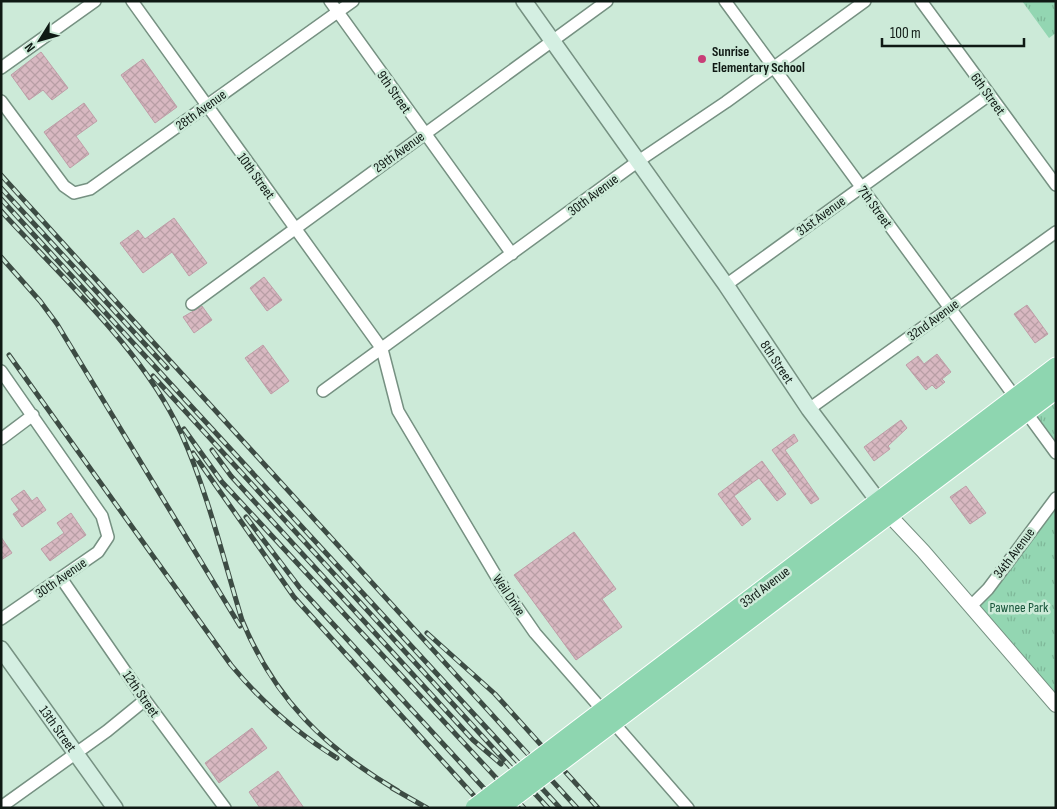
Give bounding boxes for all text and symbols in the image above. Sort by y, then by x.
north arrow [15,15,65,65]
scale bar [882,15,1024,47]
text: 100 m [890,24,921,43]
text: N [21,39,39,56]
place label: Sunrise Elementary School [712,43,805,76]
marker: Sunrise Elementary School [696,53,708,65]
street label: 9th Street [373,67,415,117]
street label: 6th Street [967,70,1009,118]
street label: 28th Avenue [172,86,230,134]
street label: 29th Avenue [370,128,428,176]
street label: 10th Street [233,149,279,203]
street label: 30th Avenue [564,171,622,219]
street label: 7th Street [854,183,896,231]
street label: 31st Avenue [793,193,849,239]
street label: 32nd Avenue [904,296,962,344]
street label: 8th Street [757,337,798,387]
street label: 34th Avenue [990,525,1038,581]
street label: 30th Avenue [32,554,90,602]
street label: 33rd Avenue [737,563,793,611]
street label: Weil Drive [489,571,529,619]
park label: Pawnee Park [990,599,1049,616]
street label: 12th Street [119,667,163,721]
street label: 13th Street [36,702,80,755]

